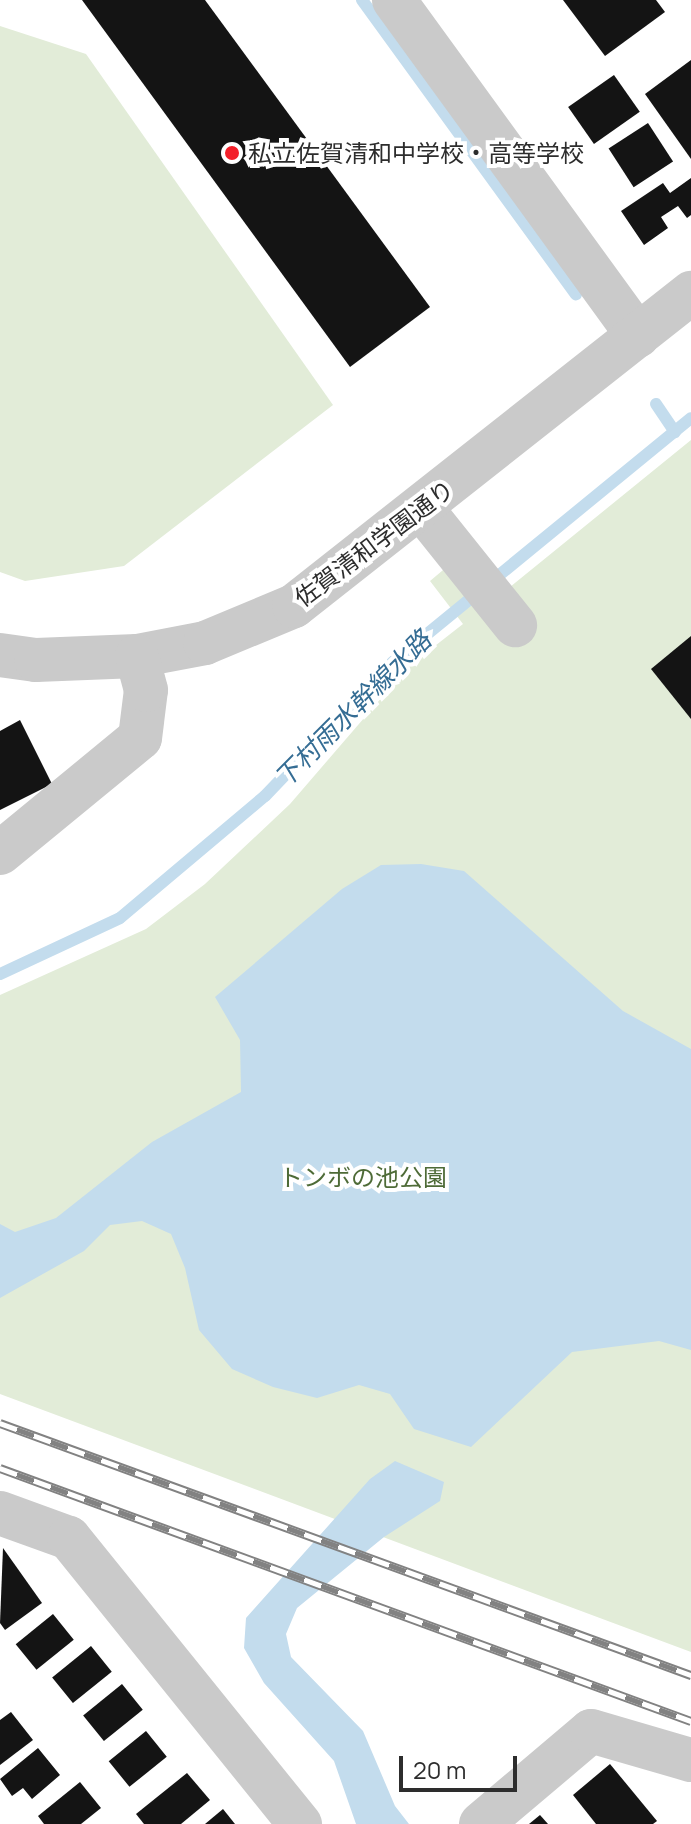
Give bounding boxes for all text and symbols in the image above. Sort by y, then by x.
place label: 私立佐賀清和中学校・高等学校 [248,139,584,167]
marker: 私立佐賀清和中学校・高等学校 [223,144,241,162]
street label: 佐賀清和学園通り [289,474,459,612]
water label: 下村雨水幹線水路 [268,624,438,794]
park label: トンボの池公園 [279,1163,447,1191]
scale bar [403,1740,521,1790]
text: 20 m [413,1753,466,1786]

